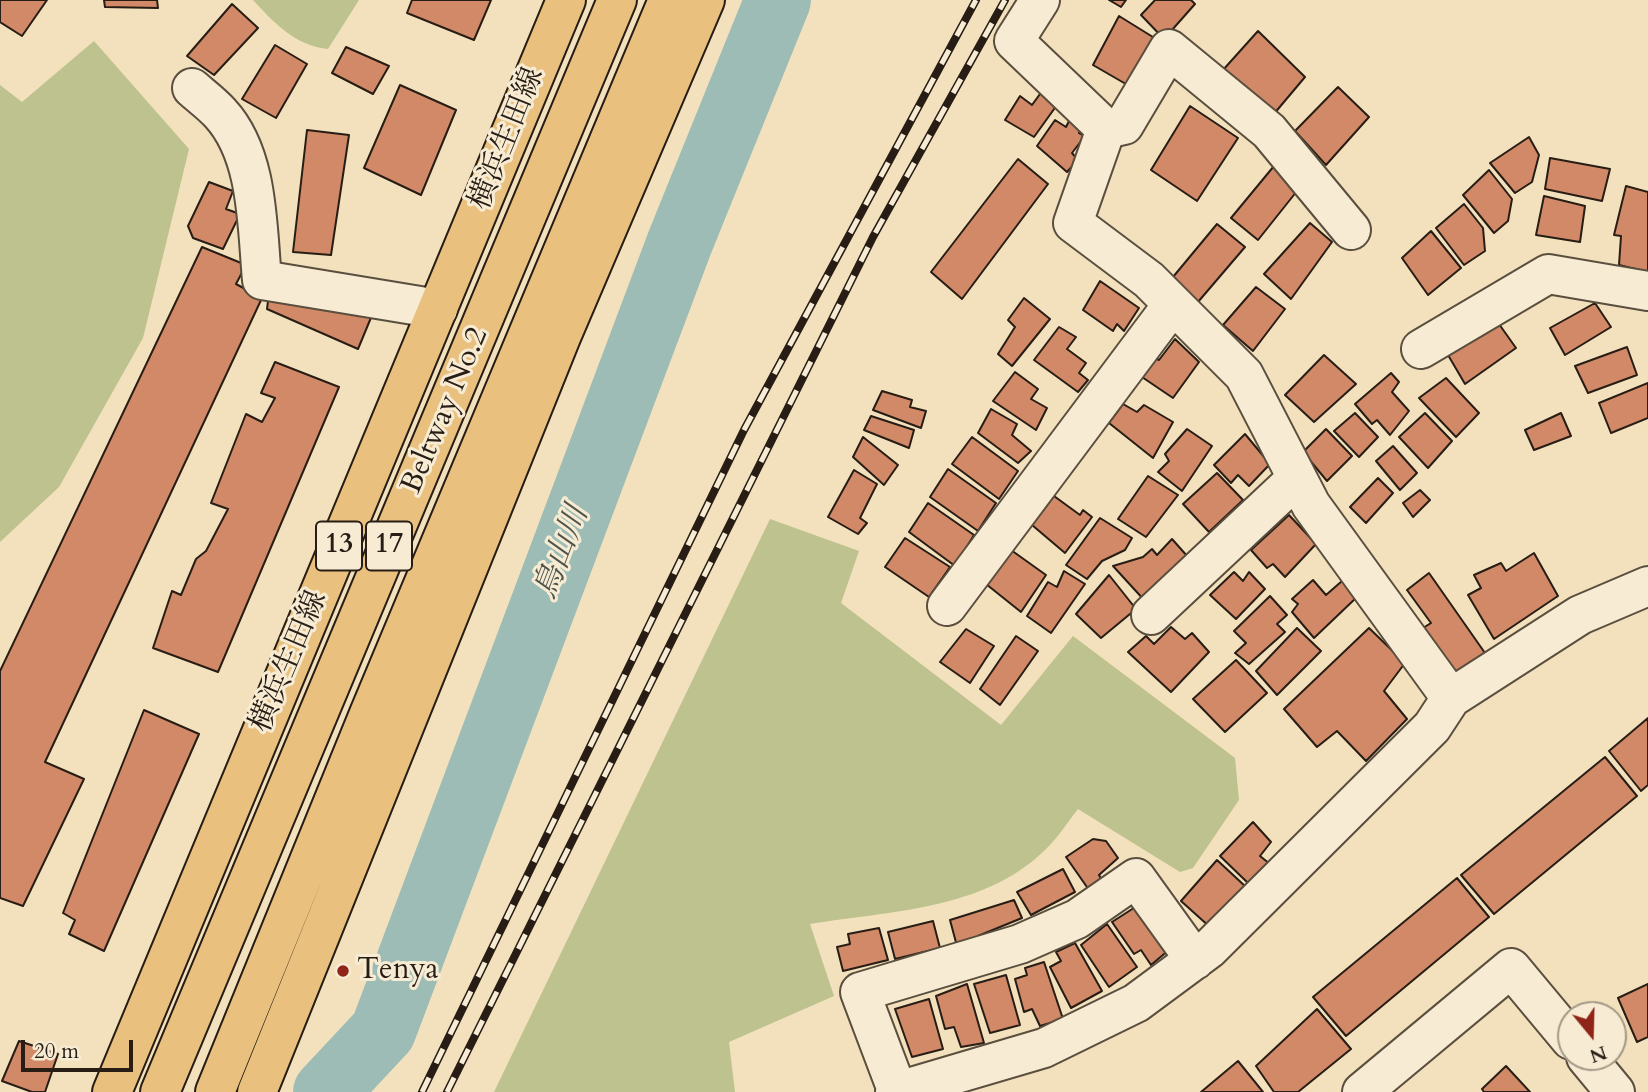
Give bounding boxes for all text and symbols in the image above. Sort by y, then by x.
street label: 横浜生田線 [463,63,553,215]
street label: Beltway No.2 [395,323,497,499]
water label: 鳥山川 [528,501,598,605]
road number: 13 [316,522,362,570]
road number: 17 [366,522,412,570]
street label: 横浜生田線 [244,586,336,738]
place label: Tenya [357,953,438,989]
marker: Tenya [335,963,351,979]
north arrow [1557,1001,1627,1071]
scale bar [24,1026,136,1070]
text: 20 m [34,1037,79,1066]
text: N [1586,1039,1610,1069]

